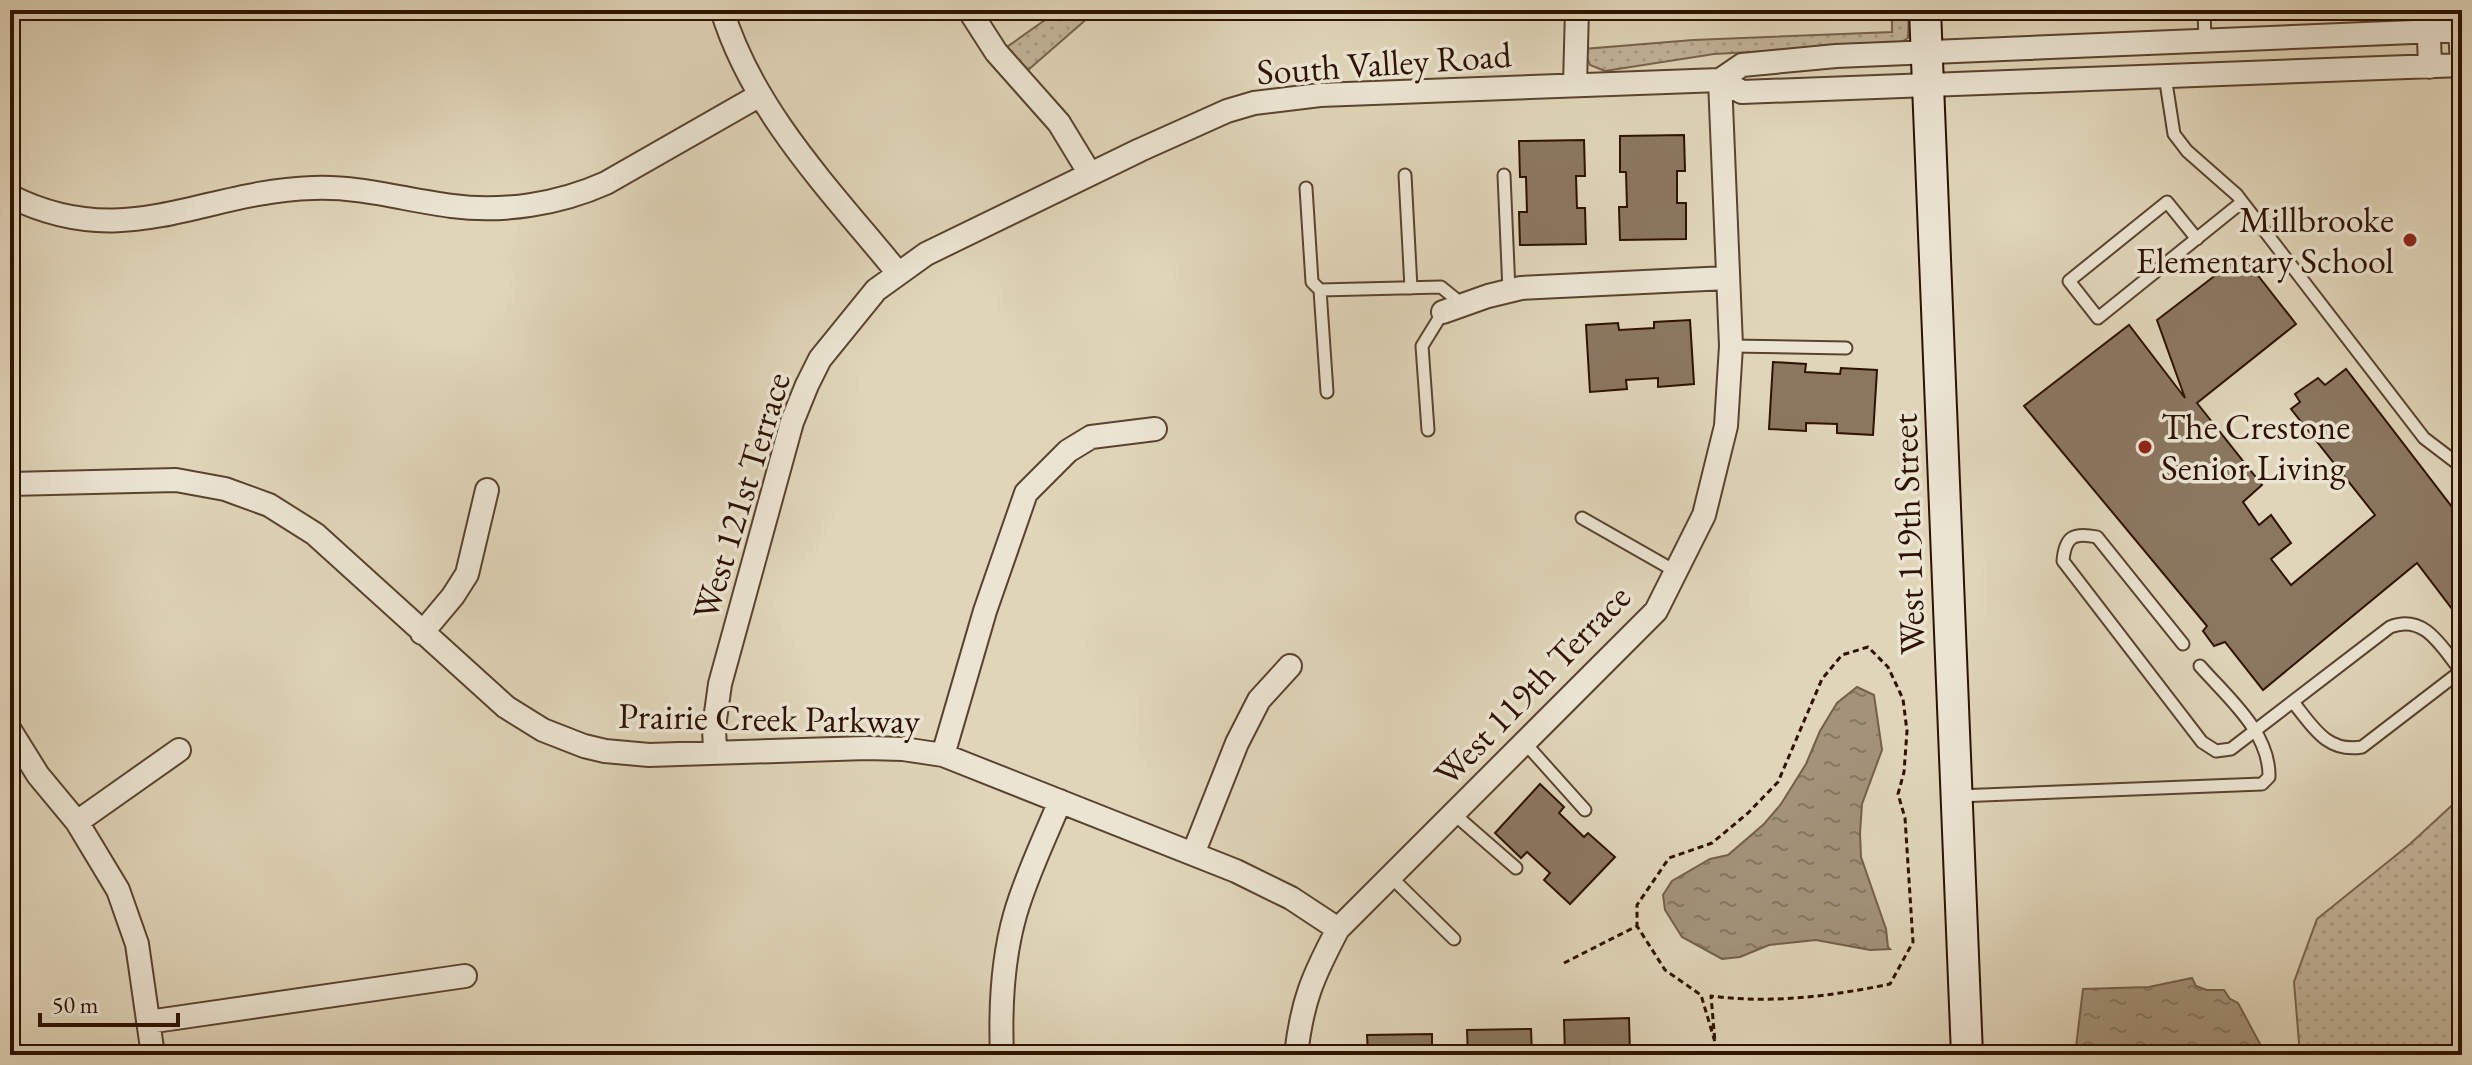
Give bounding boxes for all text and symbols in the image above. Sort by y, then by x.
street label: South Valley Road [1255,31,1514,95]
place label: Millbrooke Elementary School [2136,196,2394,284]
marker: Millbrooke Elementary School [2401,231,2419,249]
street label: West 121st Terrace [681,367,801,625]
place label: The Crestone Senior Living [2161,403,2350,491]
street label: West 119th Street [1880,412,1936,656]
marker: The Crestone Senior Living [2136,438,2154,456]
street label: West 119th Terrace [1424,574,1640,796]
street label: Prairie Creek Parkway [618,692,921,744]
scale bar [40,977,178,1027]
text: 50 m [52,989,99,1020]

